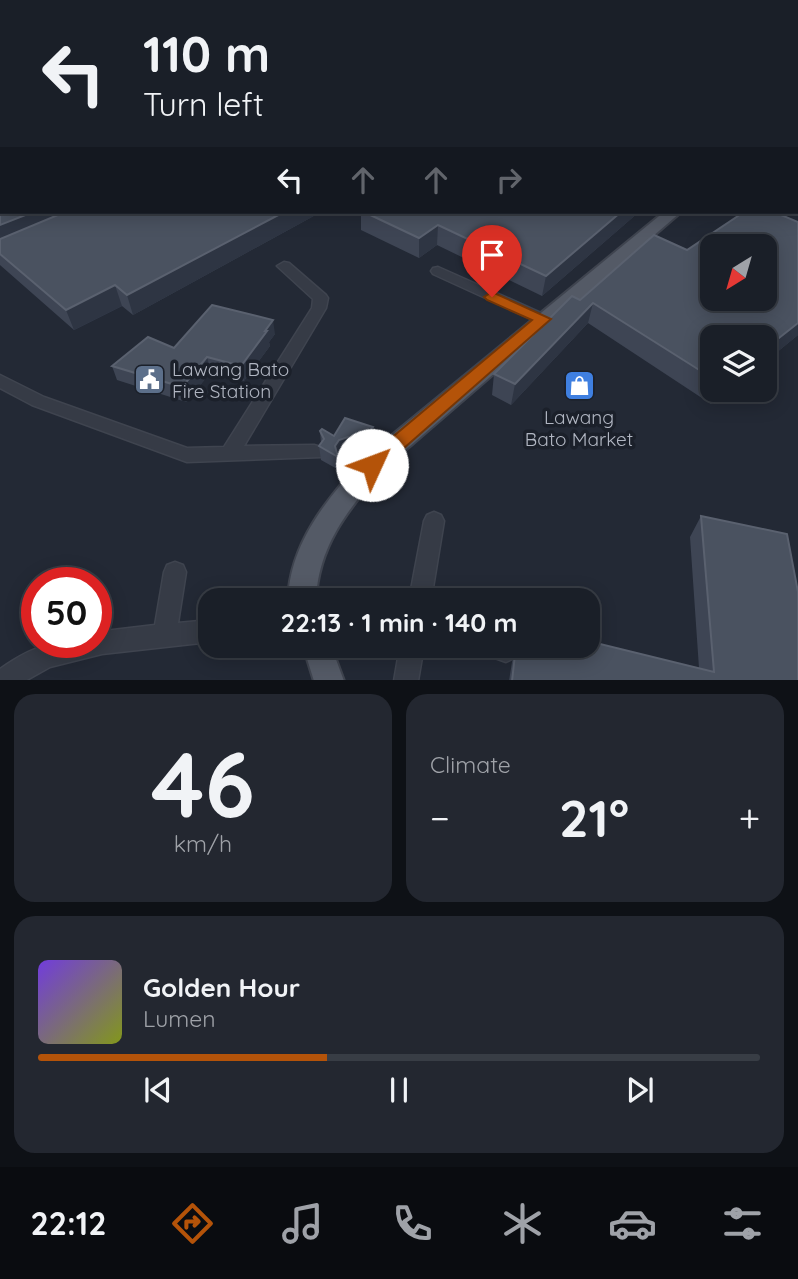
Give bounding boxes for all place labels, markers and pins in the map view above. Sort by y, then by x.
pin [462,225,522,297]
place label: Lawang Bato Fire Station [172,357,289,403]
public building icon: Lawang Bato Fire Station [132,363,166,397]
shop icon: Lawang Bato Market [562,369,596,403]
place label: Lawang Bato Market [525,405,633,451]

